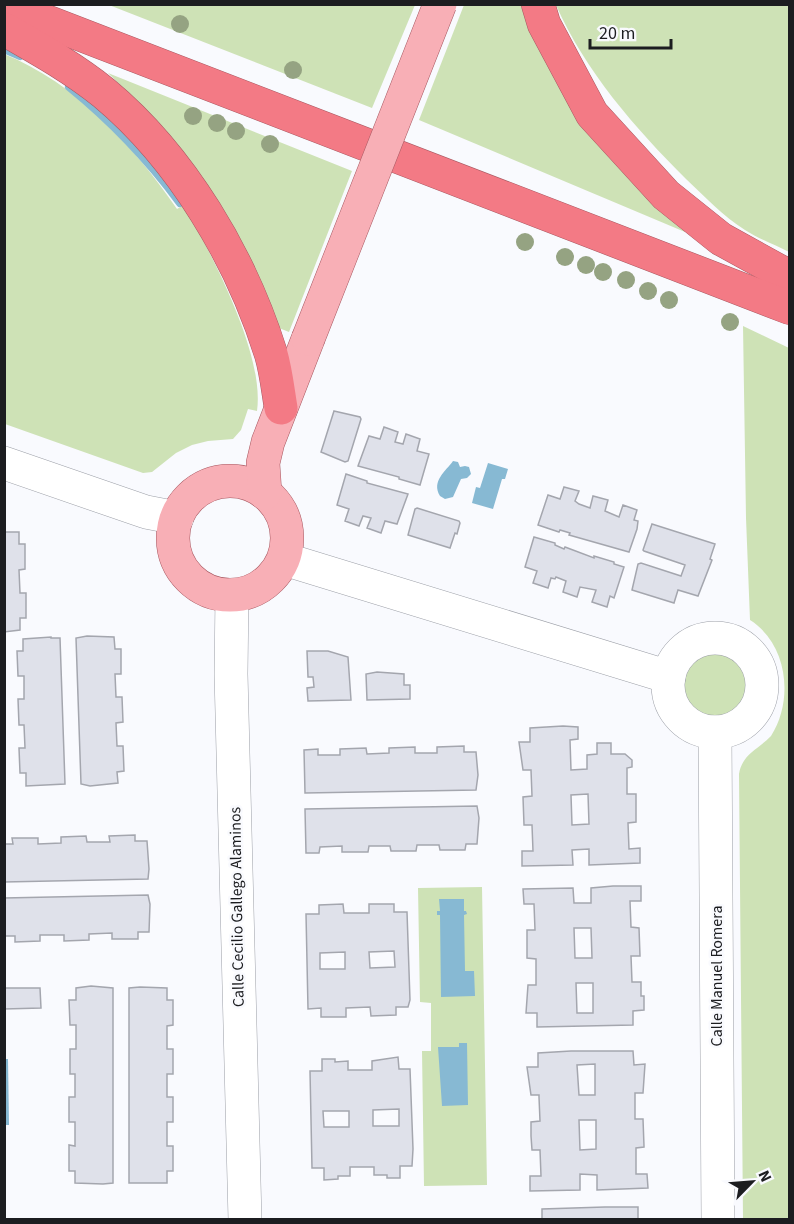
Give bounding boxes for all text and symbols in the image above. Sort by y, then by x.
scale bar [590,12,671,50]
text: 20 m [599,21,635,46]
street label: Calle Cecilio Gallego Alaminos [224,806,250,1007]
street label: Calle Manuel Romera [706,906,728,1046]
north arrow [722,1152,782,1212]
text: N [752,1167,777,1186]

